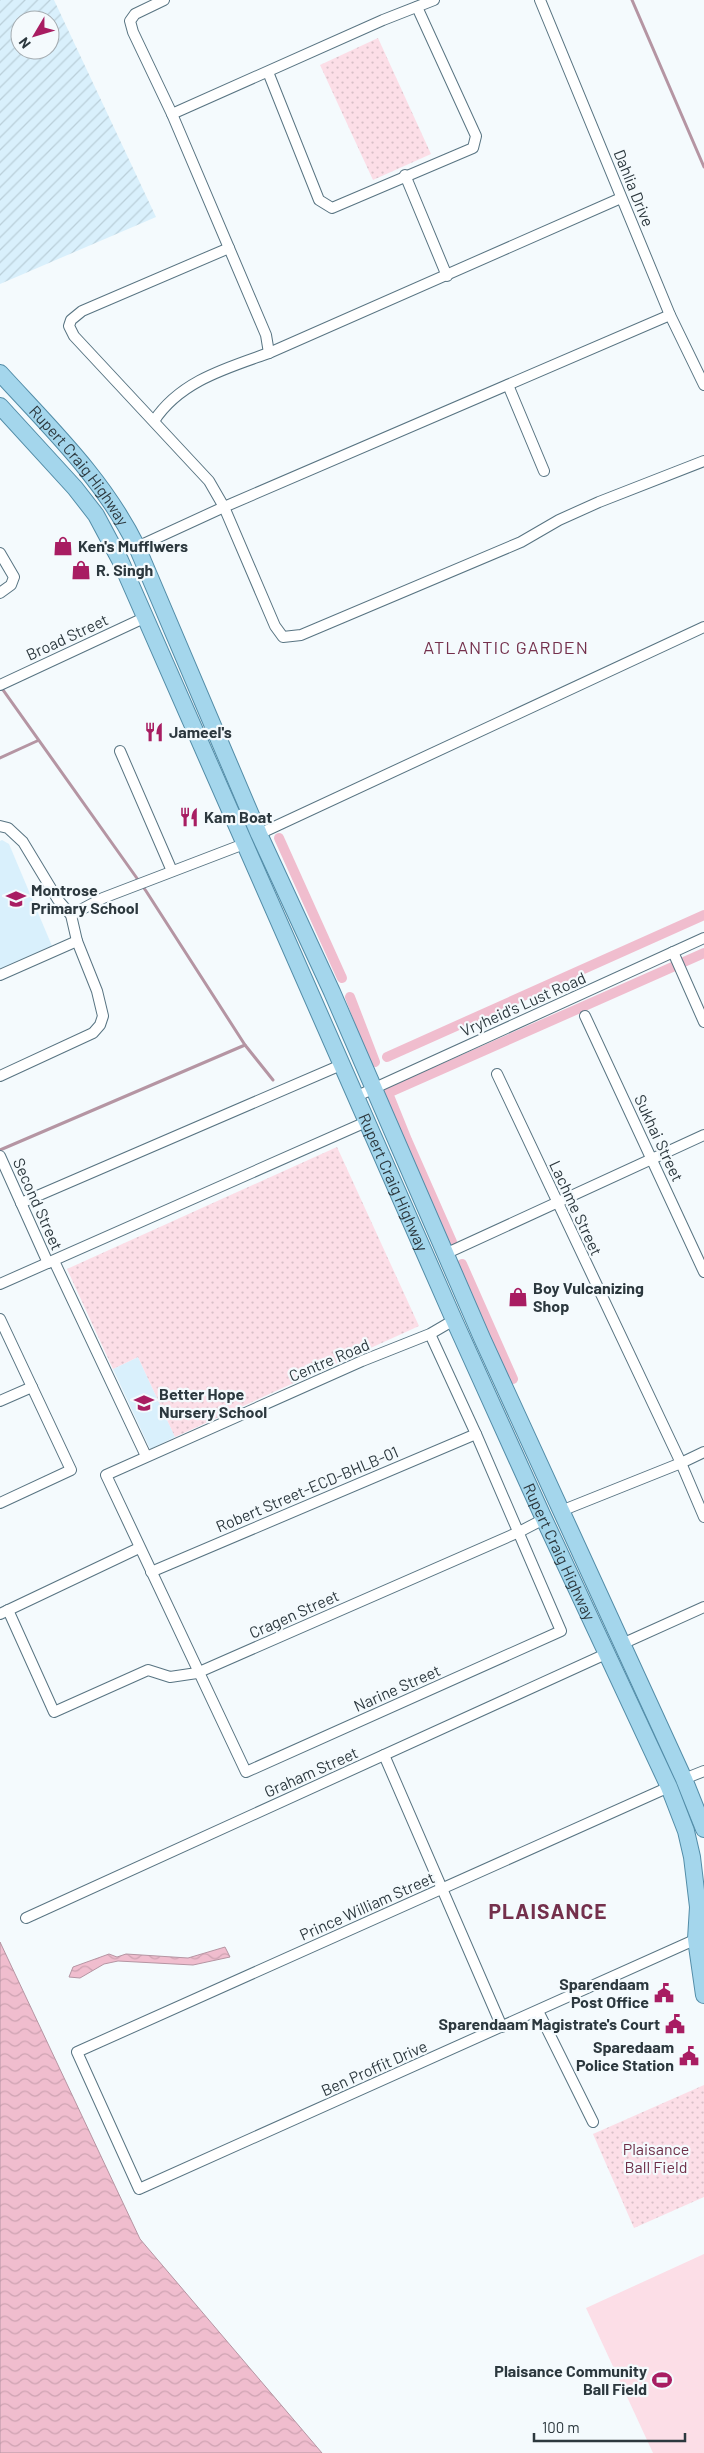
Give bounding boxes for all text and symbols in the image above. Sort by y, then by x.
north arrow [10,10,60,60]
text: N [15,34,34,52]
street label: Dahlia Drive [610,147,659,229]
street label: Rupert Craig Highway [26,401,134,529]
shop icon: Ken's Mufflwers [52,535,74,557]
place label: Ken's Mufflwers [78,536,188,555]
shop icon: R. Singh [70,559,92,581]
place label: R. Singh [96,560,153,579]
street label: Broad Street [23,609,111,664]
district label: ATLANTIC GARDEN [423,636,589,658]
restaurant icon: Jameel's [143,721,165,743]
place label: Jameel's [169,722,232,741]
restaurant icon: Kam Boat [178,806,200,828]
place label: Kam Boat [204,807,272,826]
place label: Montrose Primary School [31,880,139,917]
school or university icon: Montrose Primary School [5,888,27,910]
street label: Vryheid's Lust Road [457,967,588,1040]
street label: Sukhai Street [631,1091,688,1184]
street label: Rupert Craig Highway [355,1110,433,1255]
street label: Second Street [10,1155,67,1253]
street label: Lachme Street [546,1157,607,1258]
place label: Boy Vulcanizing Shop [533,1278,644,1315]
shop icon: Boy Vulcanizing Shop [507,1286,529,1308]
street label: Centre Road [286,1334,372,1385]
place label: Better Hope Nursery School [159,1384,267,1421]
school or university icon: Better Hope Nursery School [133,1392,155,1414]
street label: Robert Street-ECD-BHLB-01 [213,1441,401,1536]
street label: Rupert Craig Highway [520,1480,600,1623]
street label: Cragen Street [246,1585,342,1642]
street label: Narine Street [351,1660,443,1715]
street label: Graham Street [261,1742,361,1801]
street label: Prince William Street [296,1867,437,1944]
district label: PLAISANCE [488,1898,608,1923]
place label: Sparendaam Post Office [559,1974,649,2011]
public building icon: Sparendaam Post Office [653,1982,675,2004]
public building icon: Sparendaam Magistrate's Court [664,2013,686,2035]
place label: Sparendaam Magistrate's Court [439,2014,660,2033]
street label: Ben Proffit Drive [318,2036,430,2099]
place label: Sparedaam Police Station [576,2037,674,2074]
public building icon: Sparedaam Police Station [678,2045,700,2067]
park label: Plaisance Ball Field [623,2139,689,2176]
place label: Plaisance Community Ball Field [494,2361,647,2398]
sports icon: Plaisance Community Ball Field [651,2369,673,2391]
scale bar [534,2410,685,2442]
text: 100 m [542,2418,580,2436]

